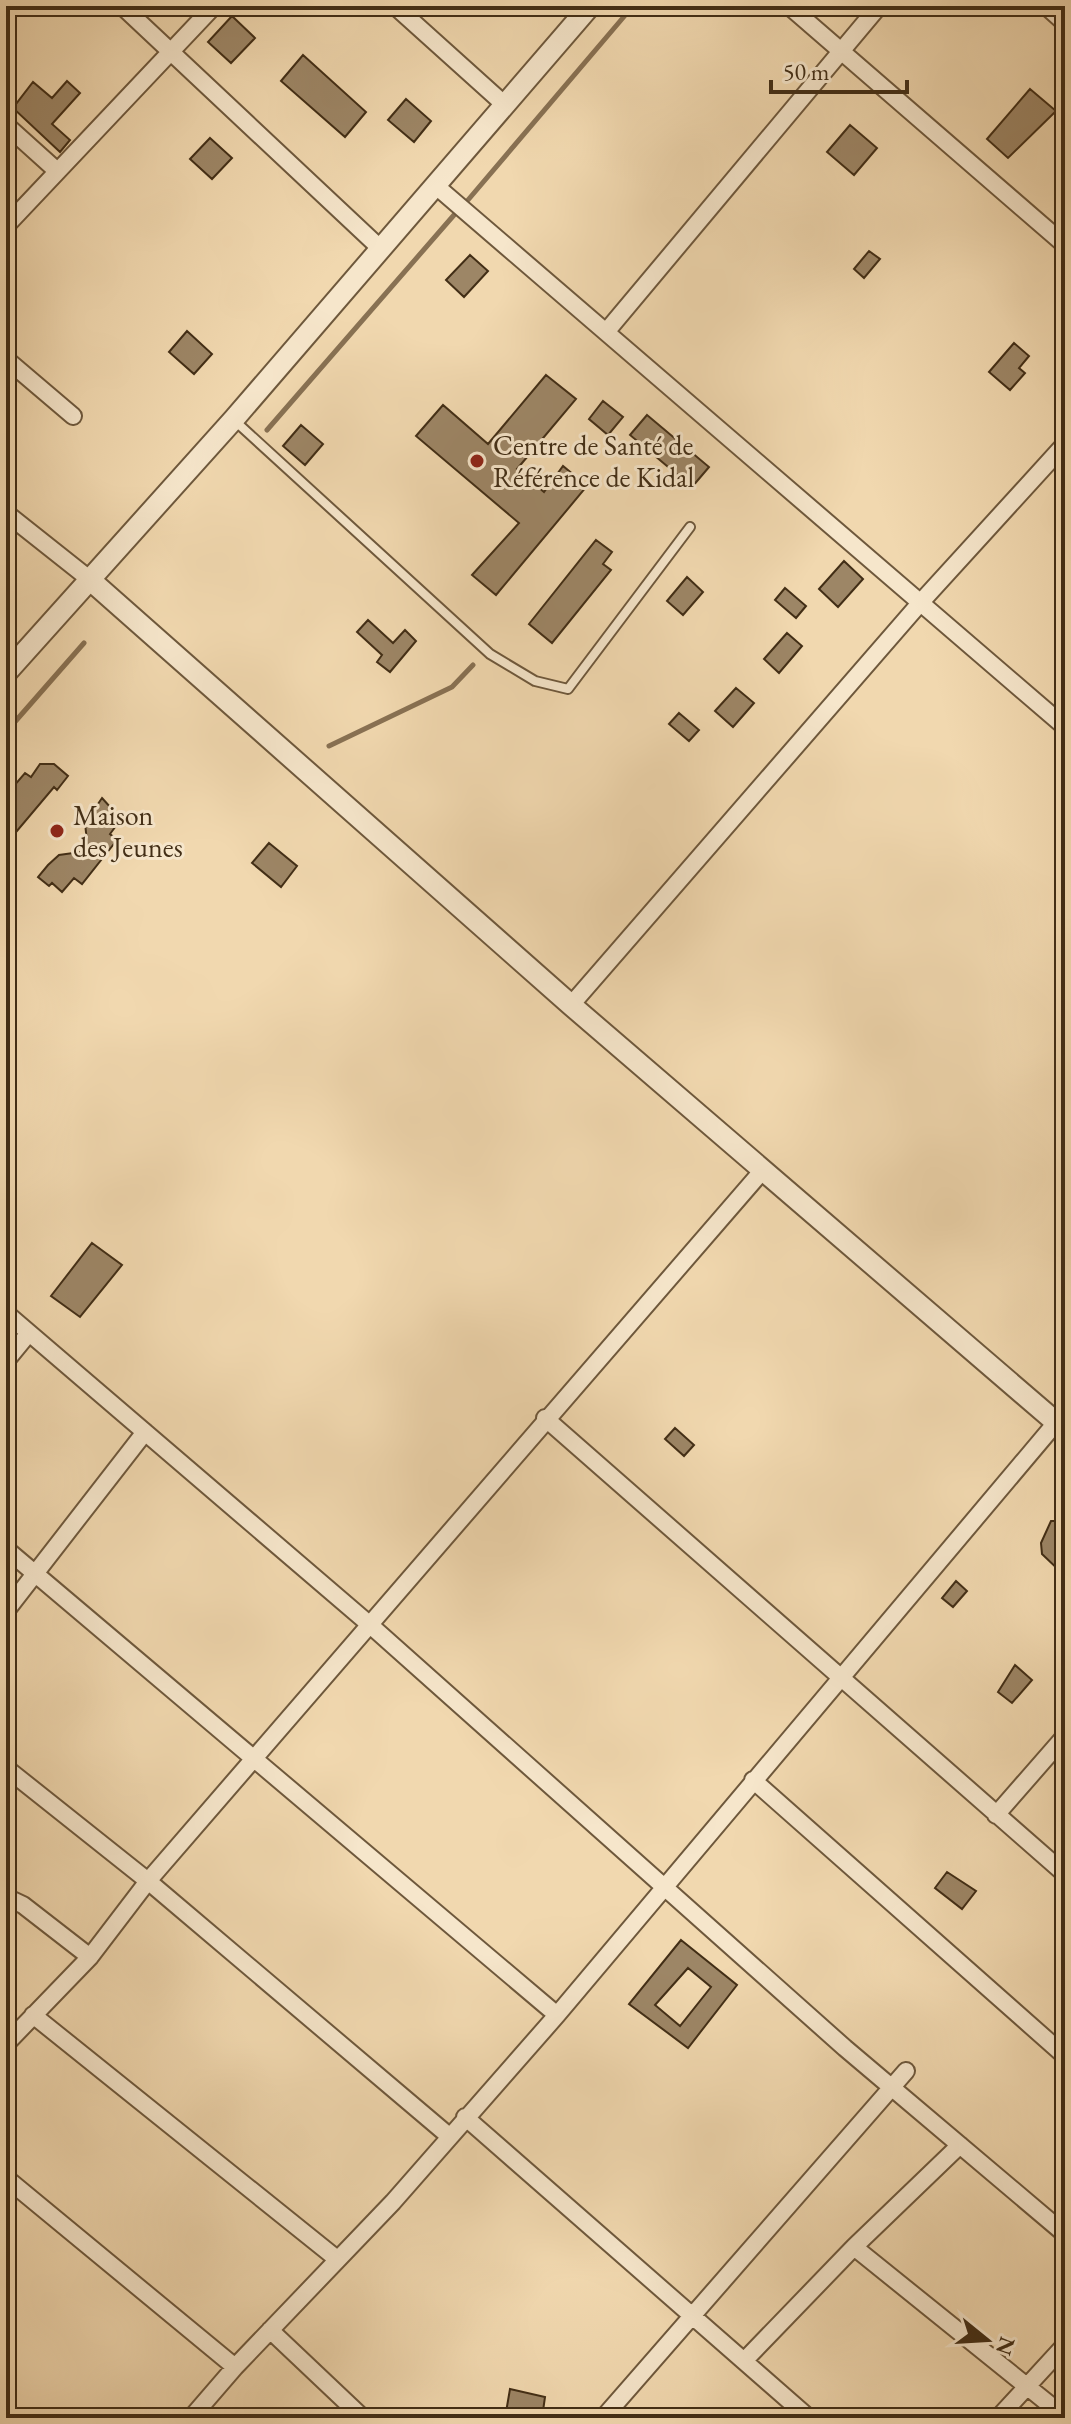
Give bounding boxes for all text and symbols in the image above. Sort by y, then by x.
scale bar [771,44,907,94]
text: 50 m [783,56,830,87]
place label: Centre de Santé de Référence de Kidal [493,427,694,495]
marker: Centre de Santé de Référence de Kidal [468,452,486,470]
place label: Maison des Jeunes [73,797,183,865]
marker: Maison des Jeunes [48,822,66,840]
north arrow [947,2300,1027,2380]
text: N [989,2333,1022,2359]

